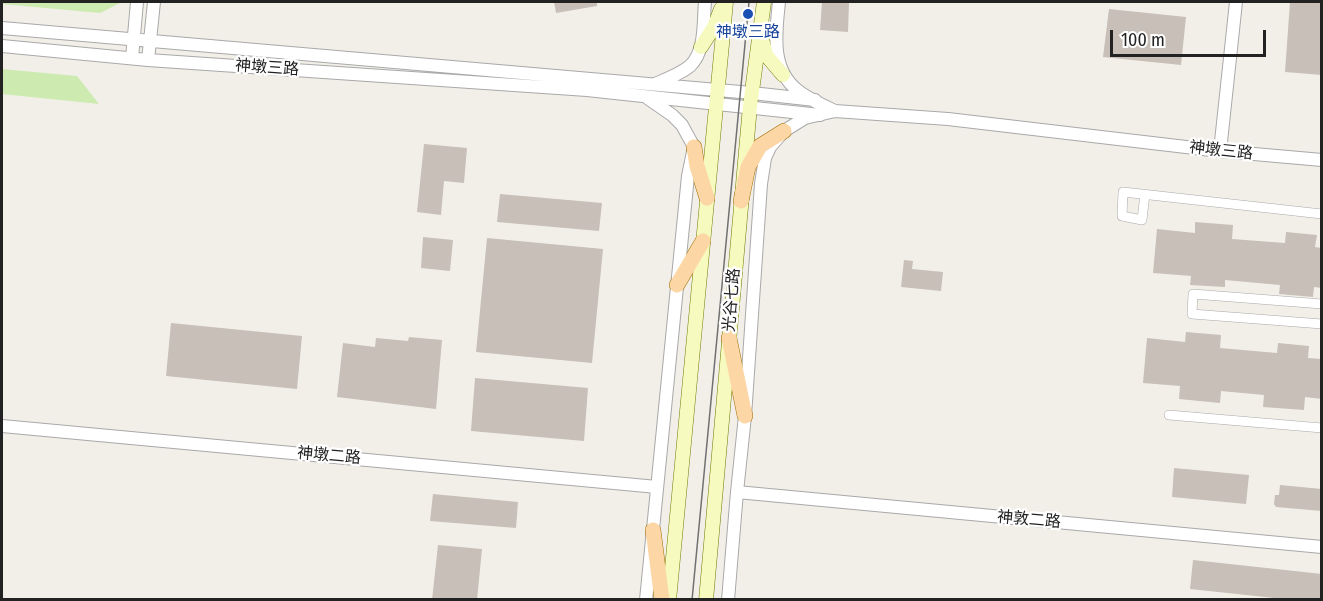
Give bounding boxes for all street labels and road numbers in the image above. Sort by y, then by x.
street label: 神墩三路 [234,56,300,80]
street label: 神墩三路 [1188,138,1254,164]
street label: 光谷七路 [720,267,744,333]
street label: 神墩二路 [296,444,362,468]
street label: 神敦二路 [996,508,1062,532]

